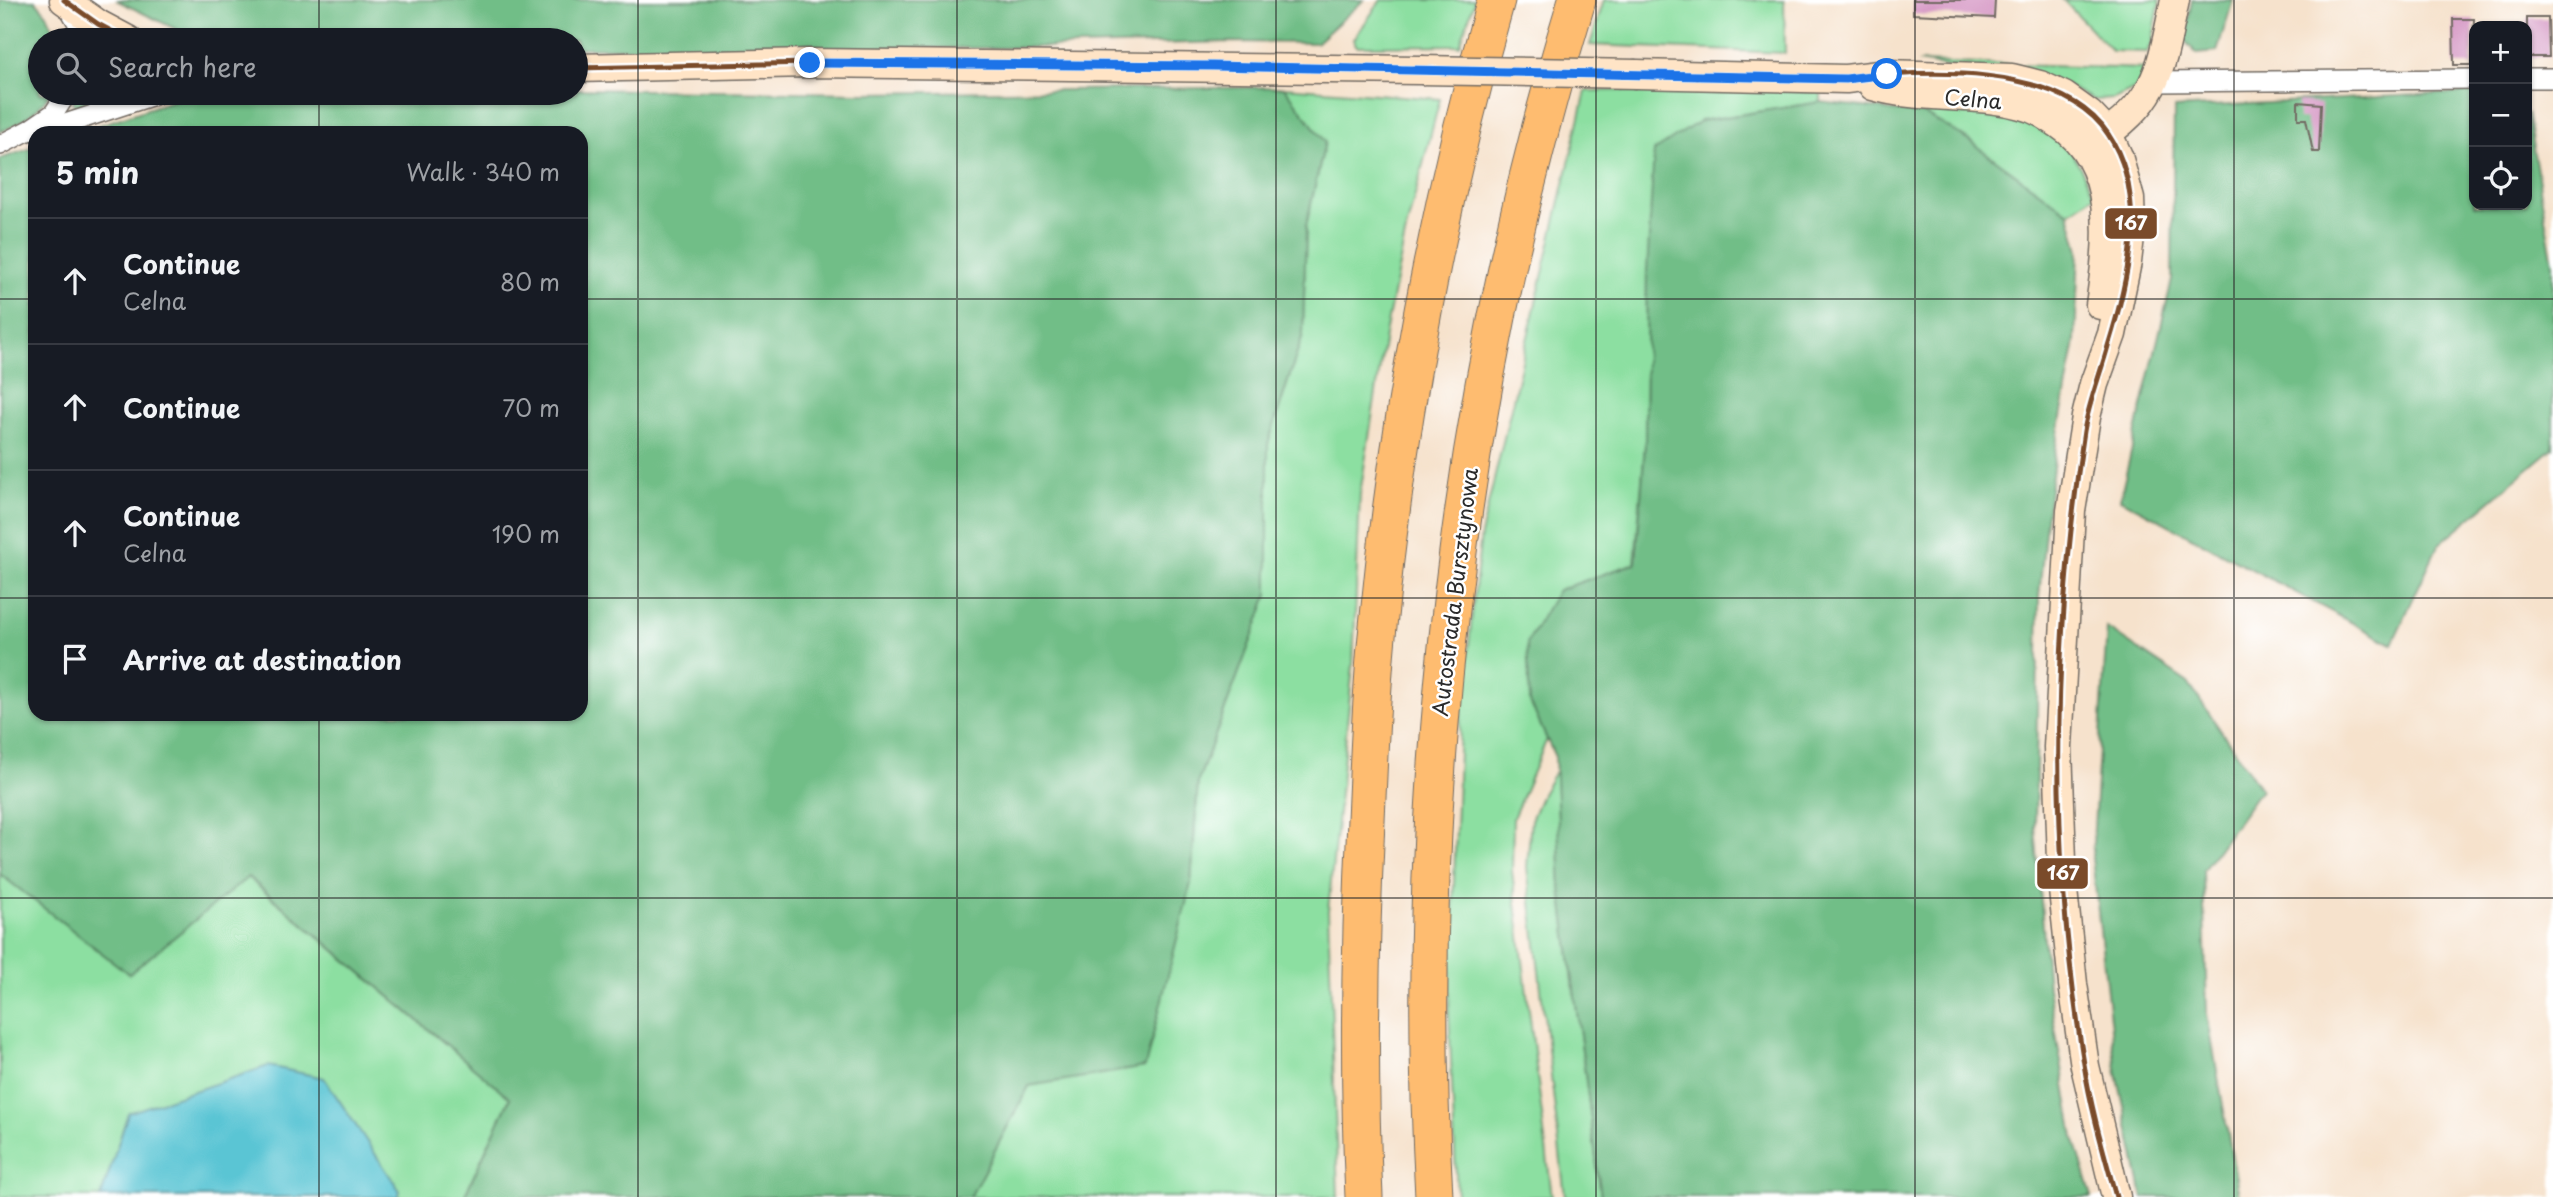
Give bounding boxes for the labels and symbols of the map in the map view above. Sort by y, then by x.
route end [794,47,825,78]
route start [1871,58,1902,89]
street label: Celna [1943,80,2003,116]
line badge: 167 [2104,207,2158,240]
text: 167 [2115,208,2148,236]
street label: Autostrada Bursztynowa [1423,466,1485,718]
line badge: 167 [2036,857,2089,890]
text: 167 [2047,858,2080,886]

